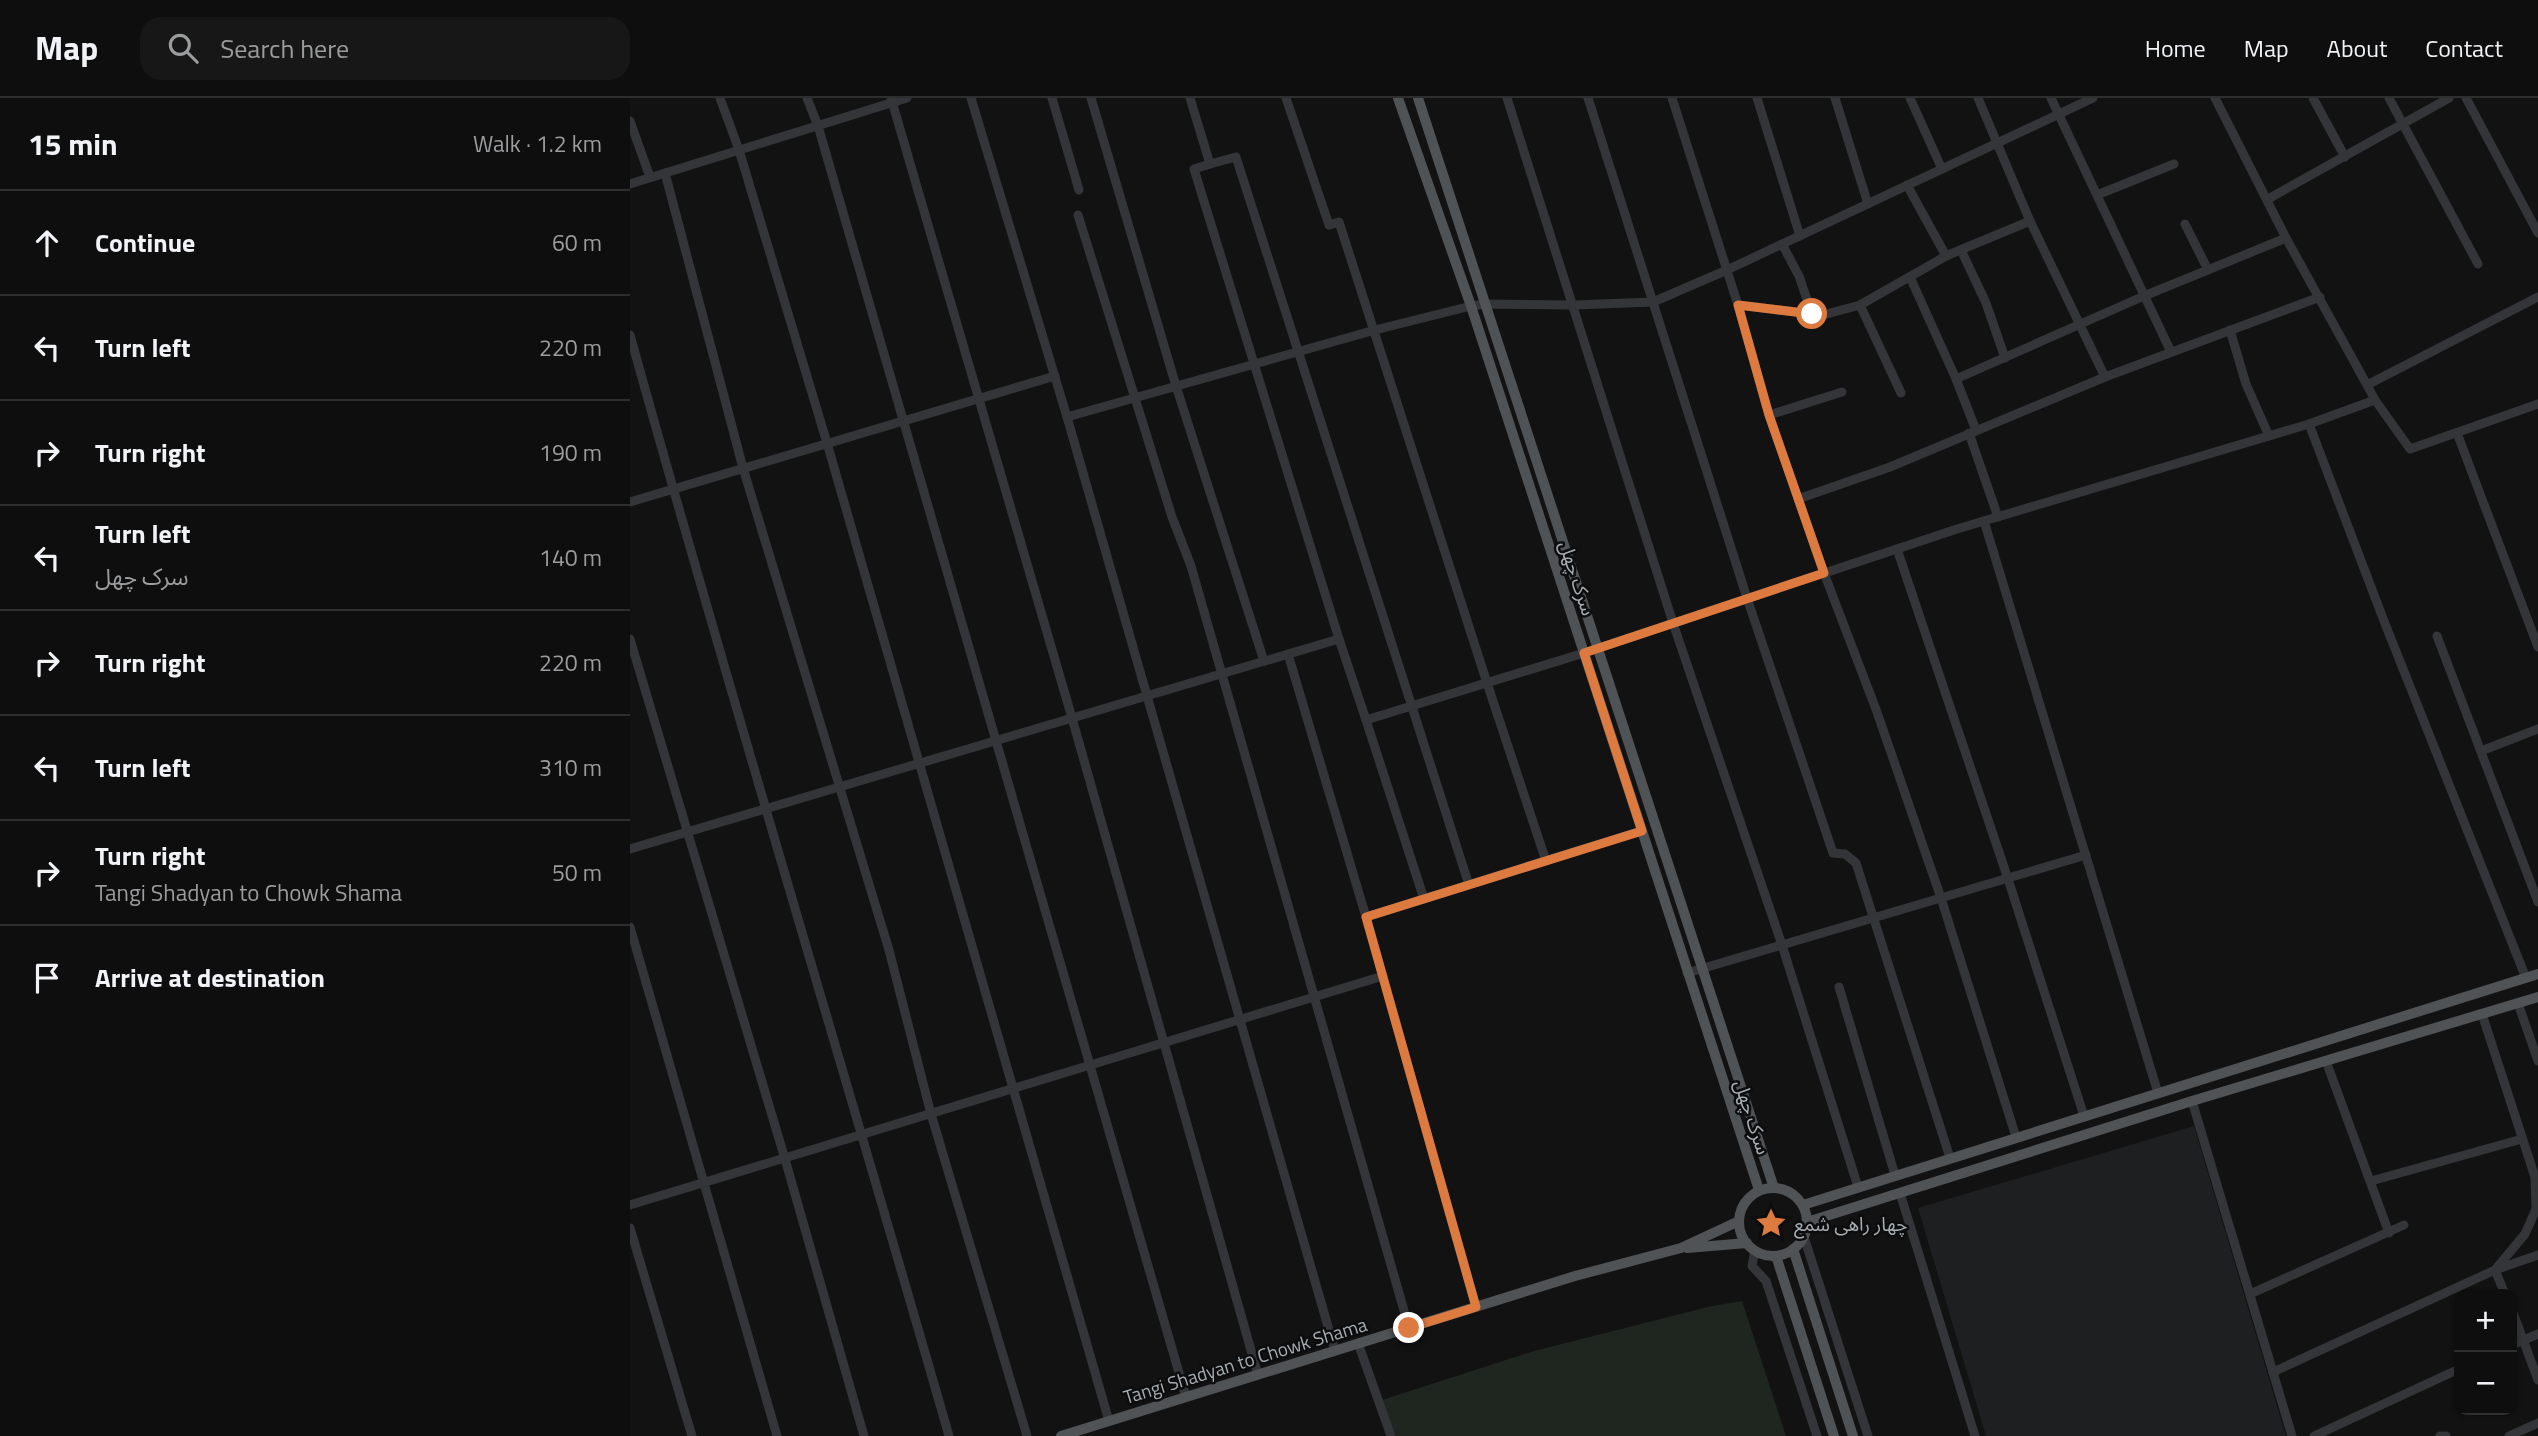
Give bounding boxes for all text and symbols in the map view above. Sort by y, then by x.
search box [140,17,630,80]
text: Map [35,23,98,73]
icon: search [164,29,202,67]
text: Search here [220,29,349,68]
text: Home [2145,30,2206,66]
text: Map [2244,30,2289,66]
text: About [2327,30,2387,66]
text: Contact [2425,30,2503,66]
text: 15 min [28,121,118,167]
text: Walk · 1.2 km [473,126,602,161]
text: Continue [95,223,195,262]
icon: ahead [28,224,66,262]
text: 60 m [552,225,602,260]
route start [1796,298,1827,329]
text: Turn left [95,328,190,367]
icon: left [28,329,66,367]
text: 220 m [539,330,602,365]
text: Turn right [95,433,206,472]
icon: right [28,434,66,472]
text: 190 m [539,435,602,470]
text: Turn left [95,514,190,553]
street label: سرک چهل [1552,537,1604,619]
icon: left [28,539,66,577]
text: 140 m [539,540,602,575]
text: سرک چهل [95,559,188,594]
text: Turn right [95,643,206,682]
icon: right [28,644,66,682]
text: 220 m [539,645,602,680]
text: Turn left [95,748,190,787]
icon: left [28,749,66,787]
text: 310 m [539,750,602,785]
text: Turn right [95,836,206,875]
icon: right [28,854,66,892]
text: 50 m [552,855,602,890]
text: Tangi Shadyan to Chowk Shama [95,875,402,910]
text: Arrive at destination [95,958,325,997]
icon: arrive [28,959,66,997]
street label: سرک چهل [1727,1076,1779,1158]
place icon: چهار راهی شمع [1754,1206,1788,1240]
place label: چهار راهی شمع [1794,1209,1908,1239]
map controls [2454,1289,2517,1415]
button: + [2454,1289,2517,1352]
street label: Tangi Shadyan to Chowk Shama [1119,1309,1371,1411]
route end [1393,1312,1424,1343]
button: − [2454,1352,2517,1415]

